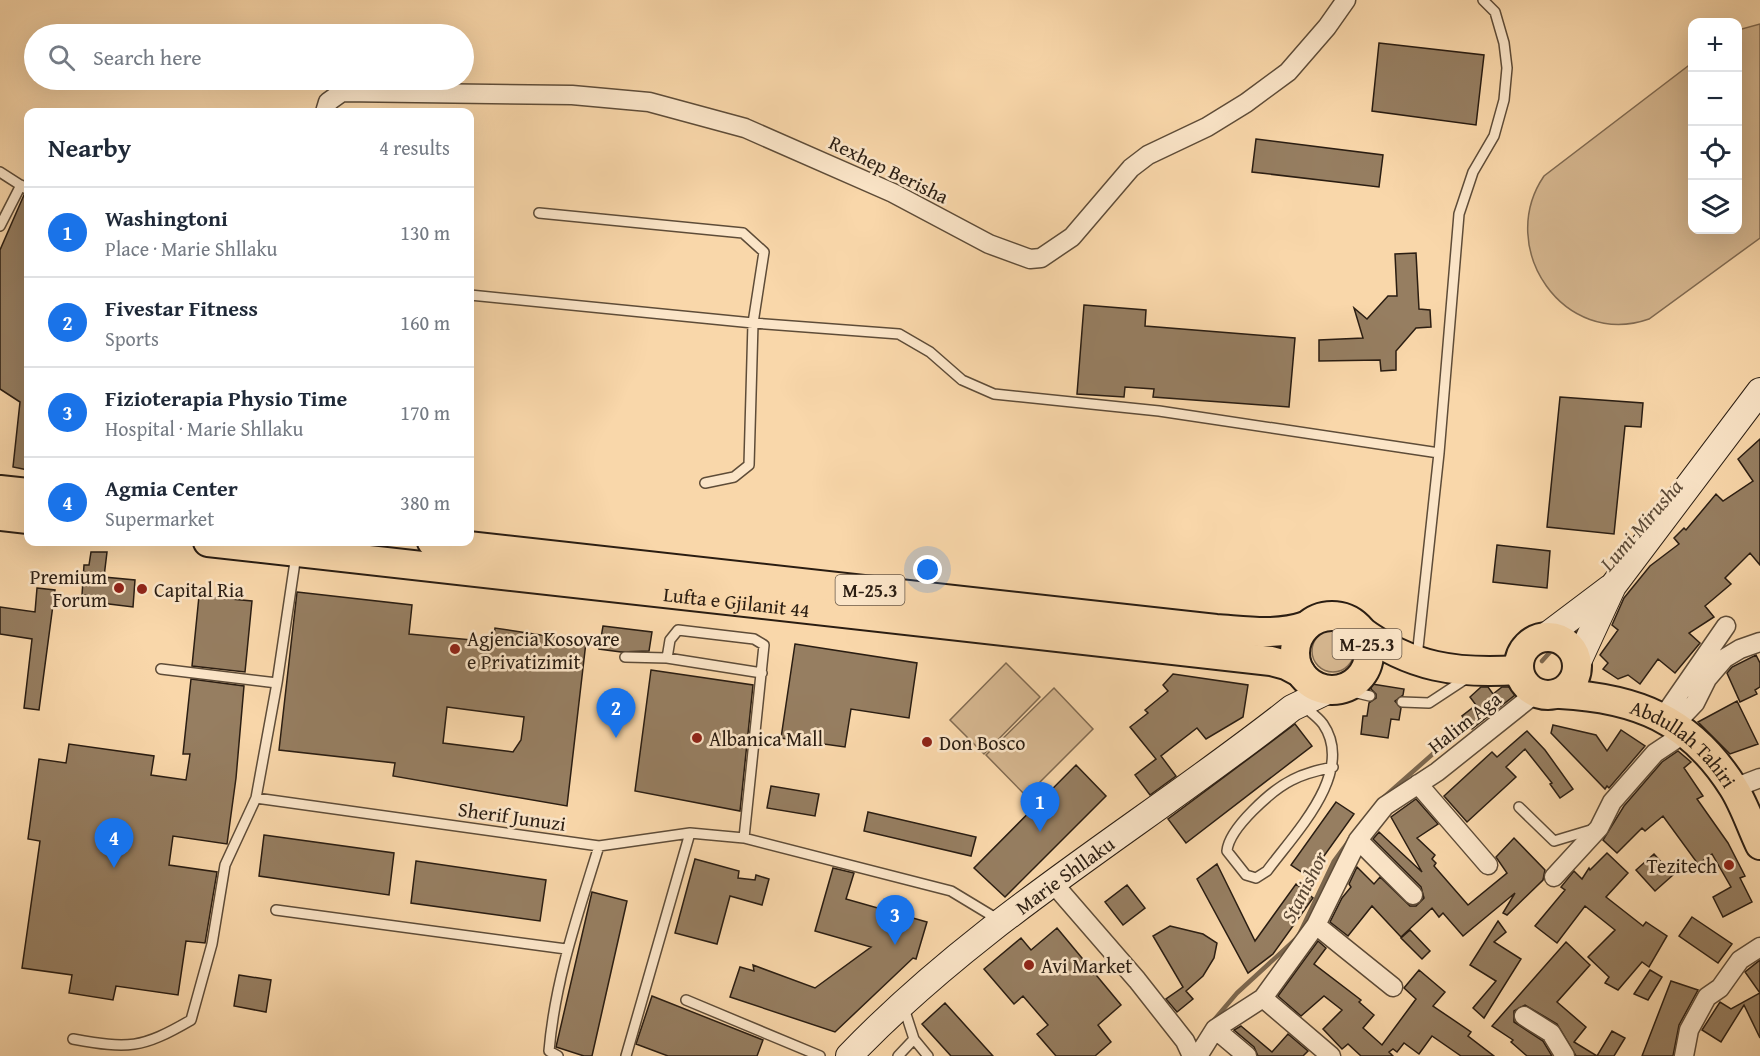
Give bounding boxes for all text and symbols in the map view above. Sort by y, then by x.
map controls [1688,18,1742,234]
button: + [1688,18,1742,72]
search box [24,24,474,90]
icon: search [45,41,78,74]
text: Search here [93,41,202,73]
button: − [1688,72,1742,126]
button: locate [1688,126,1742,180]
text: Nearby [48,128,131,167]
street label: Rexhep Berisha [824,128,954,211]
text: 4 results [379,133,450,162]
button: layers [1688,180,1742,234]
text: Washingtoni [105,202,228,234]
text: 1 [62,218,73,247]
text: 130 m [400,218,450,247]
text: Place · Marie Shllaku [105,234,277,263]
text: Fivestar Fitness [105,292,258,324]
text: 2 [62,308,73,337]
text: 160 m [400,308,450,337]
text: Sports [105,324,159,353]
text: Fizioterapia Physio Time [105,382,347,414]
text: 3 [62,398,73,427]
text: 170 m [400,398,450,427]
text: Hospital · Marie Shllaku [105,414,303,443]
text: Agmia Center [105,472,238,504]
water label: Lumi Mirusha [1592,472,1690,579]
text: 4 [62,488,73,517]
text: 380 m [400,488,450,517]
text: Supermarket [105,504,214,533]
your location [913,555,942,584]
place label: Premium Forum [30,562,108,614]
place label: Capital Ria [154,575,244,604]
road number: M-25.3 [836,575,904,605]
street label: Lufta e Gjilanit 44 [662,579,811,624]
marker: Premium Forum [112,581,126,595]
marker: Capital Ria [135,582,149,596]
place label: Agjencia Kosovare e Privatizimit [467,624,620,676]
road number: M-25.3 [1332,629,1402,659]
marker: Agjencia Kosovare e Privatizimit [448,642,462,656]
street label: Halim Aga [1421,684,1507,760]
pin: 2 [596,688,636,738]
street label: Abdullah Tahiri [1627,692,1744,793]
place label: Albanica Mall [709,724,824,753]
place label: Don Bosco [939,728,1026,757]
marker: Albanica Mall [690,731,704,745]
marker: Don Bosco [920,735,934,749]
pin: 1 [1020,782,1060,832]
street label: Sherif Junuzi [456,794,568,838]
pin: 4 [94,818,134,868]
street label: Marie Shllaku [1009,829,1120,921]
water label: Stanishor [1273,845,1336,928]
place label: Tezitech [1647,851,1717,880]
marker: Tezitech [1722,858,1736,872]
pin: 3 [876,896,914,945]
place label: Avi Market [1041,951,1132,980]
marker: Avi Market [1022,958,1036,972]

